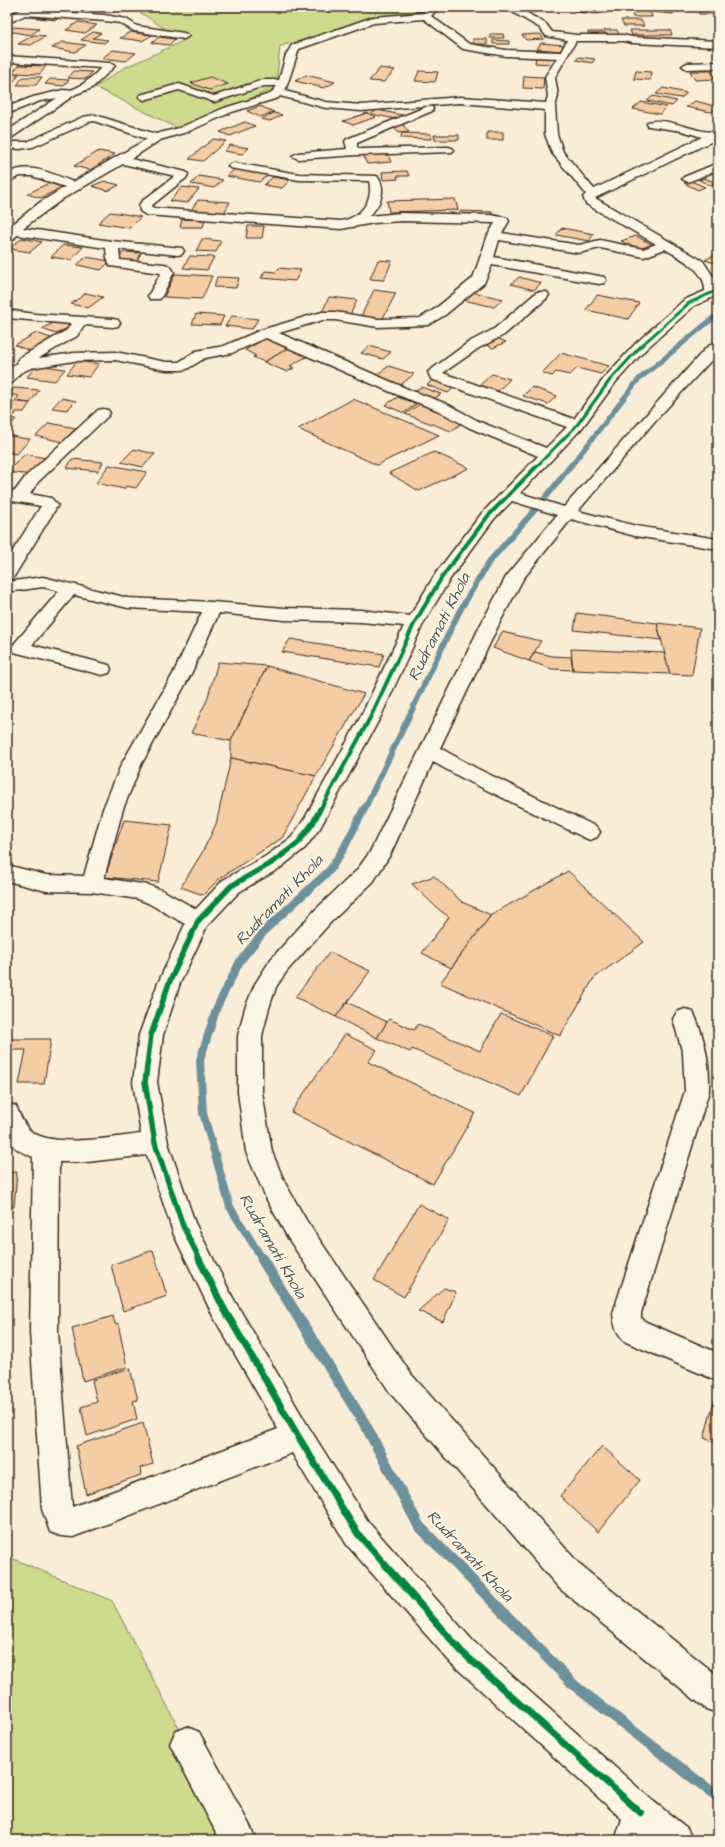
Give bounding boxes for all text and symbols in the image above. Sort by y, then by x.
water label: Rudramati Khola [402,569,476,685]
water label: Rudramati Khola [230,849,328,950]
water label: Rudramati Khola [234,1189,312,1303]
water label: Rudramati Khola [422,1505,519,1607]

